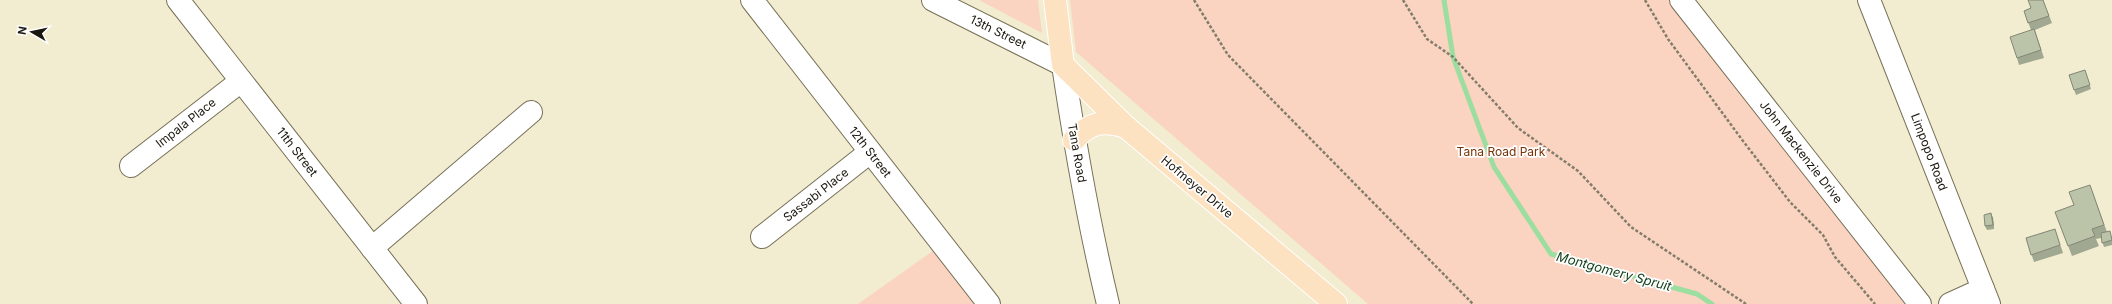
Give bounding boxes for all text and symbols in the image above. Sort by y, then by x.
north arrow [12,12,52,52]
street label: 13th Street [968,12,1029,52]
text: N [15,25,30,36]
street label: Impala Place [153,94,219,151]
street label: John Mackenzie Drive [1757,97,1846,206]
street label: Limpopo Road [1908,111,1951,193]
street label: Tana Road [1065,122,1090,184]
street label: 12th Street [846,123,895,180]
street label: 11th Street [274,124,321,179]
park label: Tana Road Park [1457,144,1546,159]
street label: Hofmeyer Drive [1158,152,1236,221]
street label: Sassabi Place [780,164,851,225]
water label: Montgomery Spruit [1555,248,1674,294]

